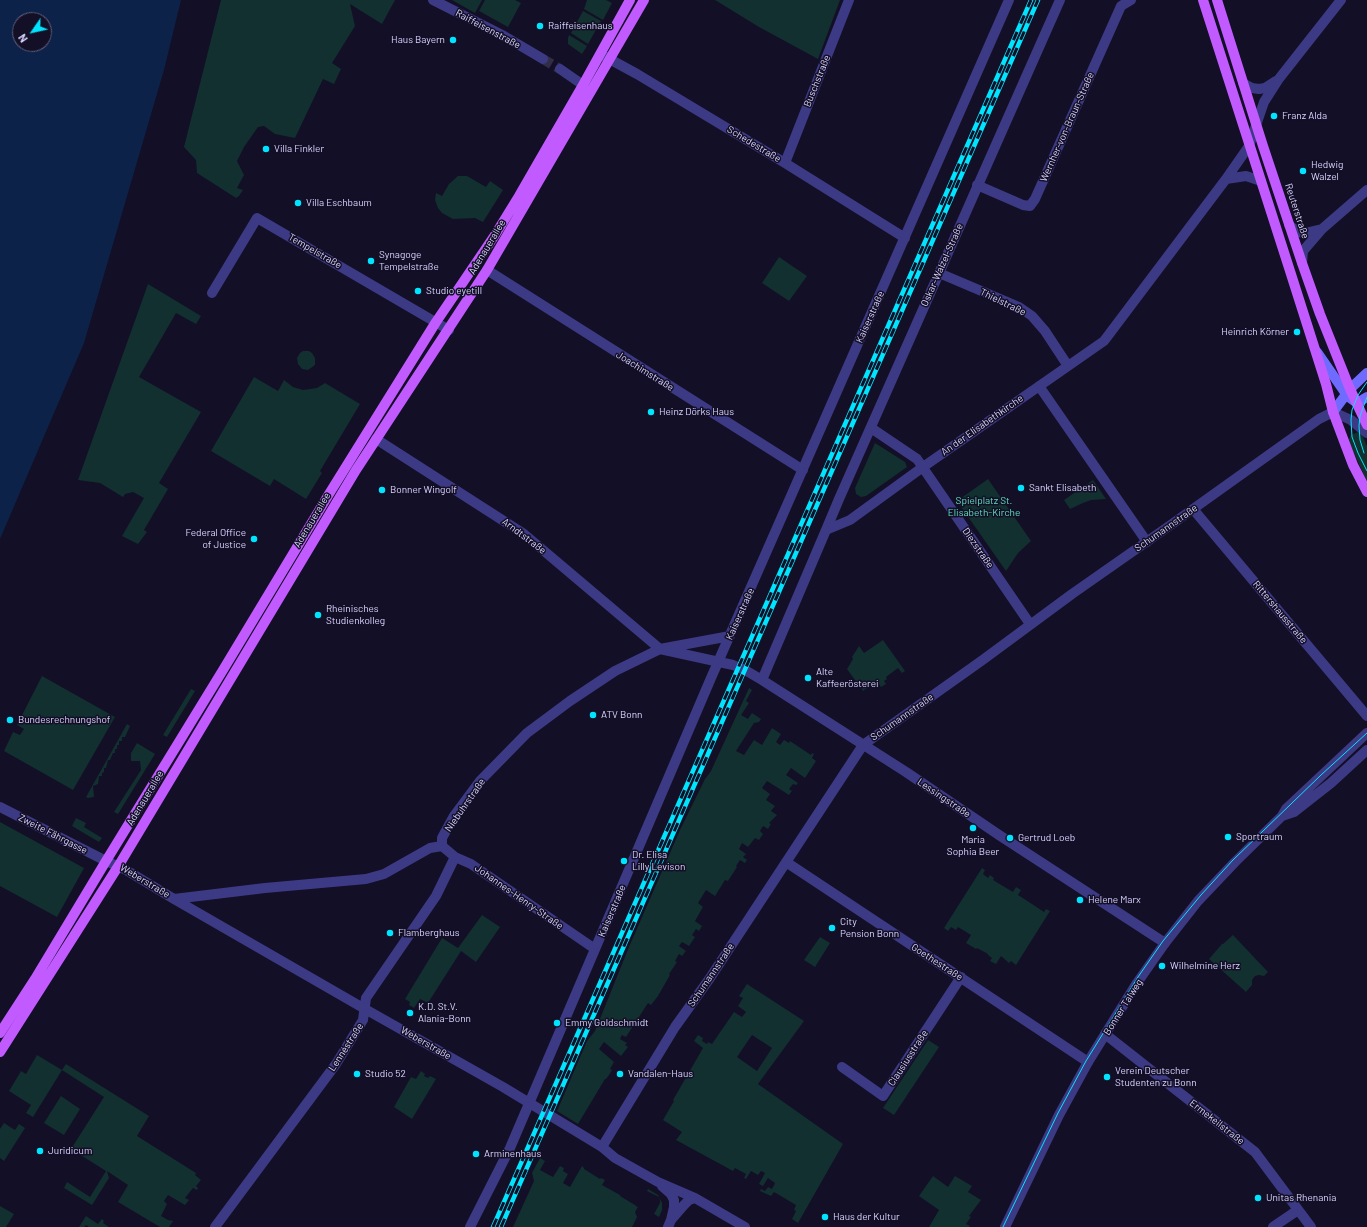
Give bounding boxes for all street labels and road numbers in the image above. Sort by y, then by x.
street label: Raiffeisenstraße [453,7,523,51]
street label: Buschstraße [801,53,833,109]
street label: Wernher-von-Braun-Straße [1037,70,1097,184]
street label: Schedestraße [725,123,783,165]
street label: Reuterstraße [1282,182,1312,240]
street label: Adenauerallee [466,217,508,277]
street label: Oskar-Walzel-Straße [918,222,966,308]
street label: Tempelstraße [286,231,344,271]
street label: Thielstraße [978,286,1028,318]
street label: Kaiserstraße [853,289,887,345]
street label: Joachimstraße [614,348,676,394]
street label: An der Elisabethkirche [939,392,1025,458]
street label: Adenauerallee [291,490,333,550]
street label: Schumannstraße [1132,502,1200,554]
street label: Arndtstraße [500,516,548,556]
street label: Diezstraße [960,525,996,571]
street label: Rittershausstraße [1250,578,1310,646]
street label: Kaiserstraße [723,586,757,642]
street label: Schumannstraße [868,691,936,743]
street label: Adenauerallee [124,768,166,828]
street label: Niebuhrstraße [442,776,488,834]
street label: Lessingstraße [915,776,973,820]
street label: Zweite Fährgasse [16,811,90,857]
street label: Weberstraße [118,861,172,901]
street label: Johannes-Henry-Straße [473,862,565,932]
street label: Kaiserstraße [596,883,628,939]
street label: Schumannstraße [685,941,737,1009]
street label: Goethestraße [909,941,965,983]
street label: Bonner Talweg [1101,977,1145,1037]
street label: Lennéstraße [326,1021,366,1073]
street label: Weberstraße [399,1024,453,1062]
street label: Clausiusstraße [885,1028,931,1088]
street label: Ermekeilstraße [1187,1097,1247,1147]

